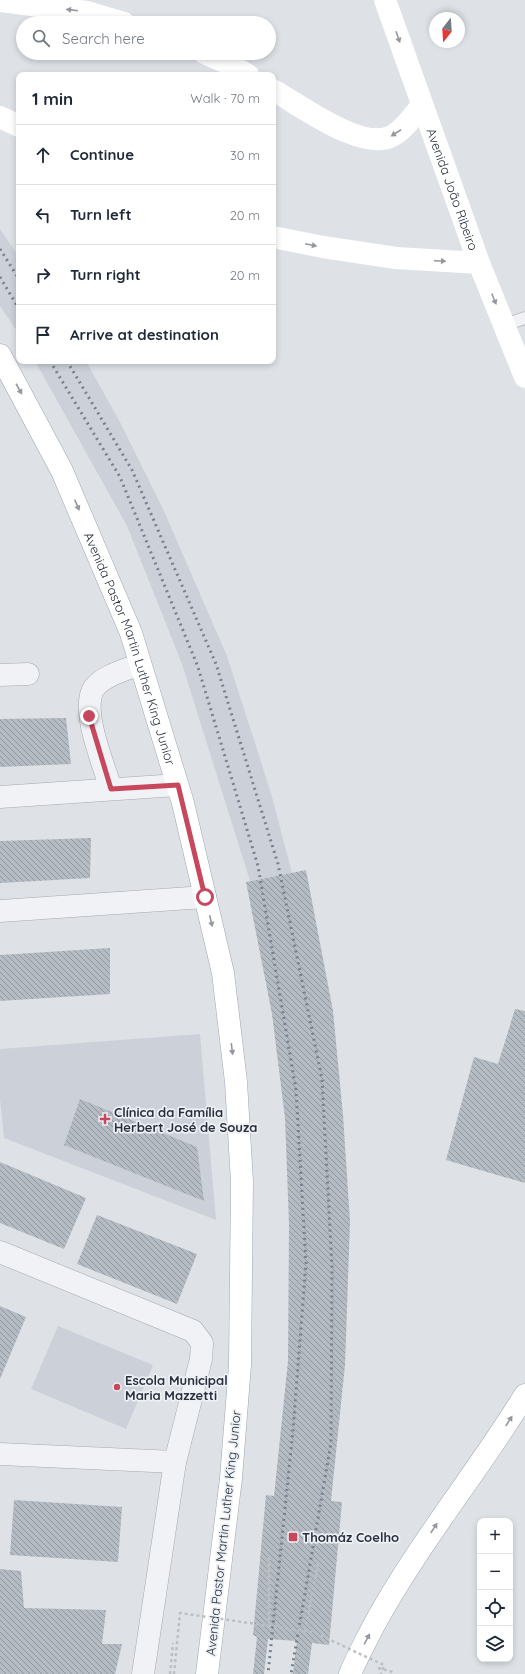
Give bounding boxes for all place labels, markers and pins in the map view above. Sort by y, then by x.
place label: Clínica da Família Herbert José de Souza [114,1104,257,1135]
marker: Clínica da Família Herbert José de Souza [99,1113,111,1125]
place label: Escola Municipal Maria Mazzetti [125,1372,228,1403]
marker: Escola Municipal Maria Mazzetti [112,1382,122,1392]
place label: Thomáz Coelho [302,1529,399,1545]
marker: Thomáz Coelho [287,1531,299,1543]

